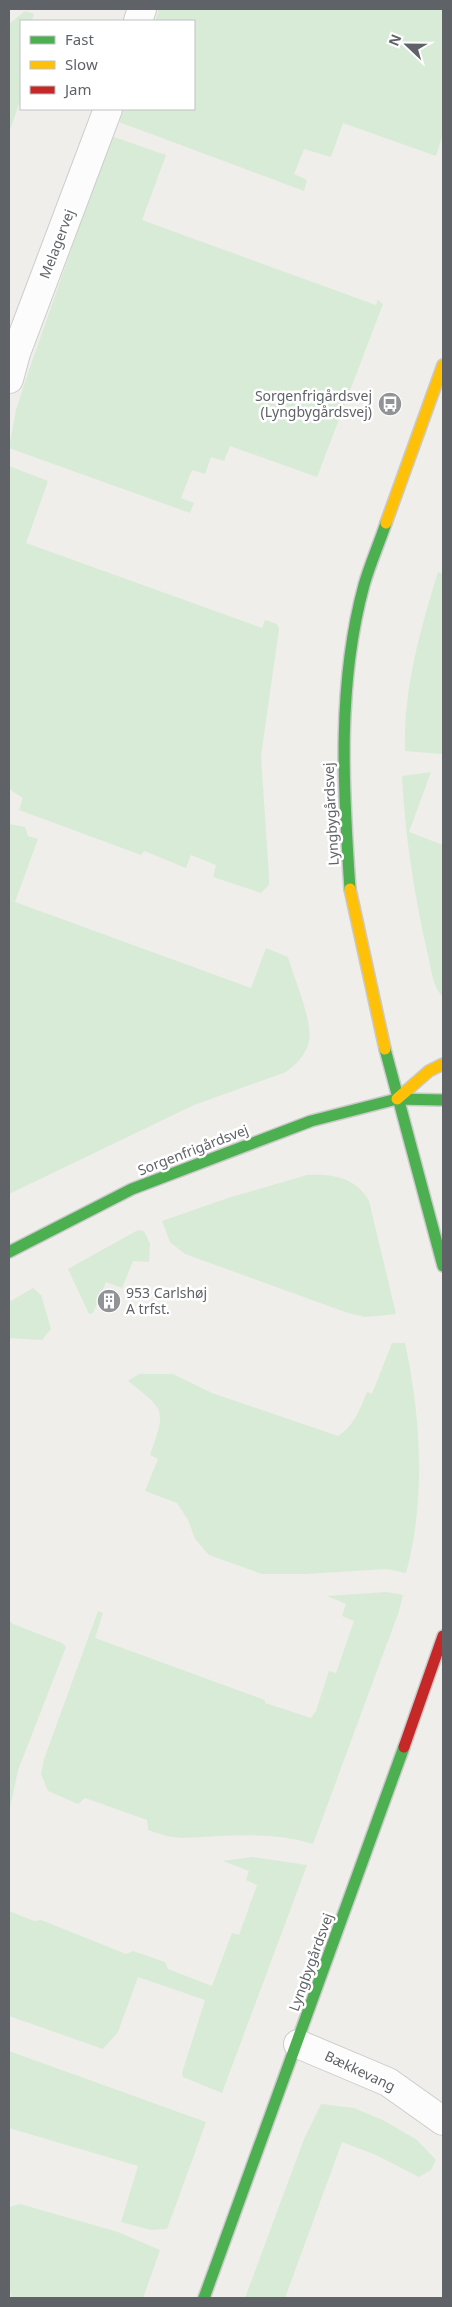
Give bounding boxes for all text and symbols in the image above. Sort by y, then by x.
legend [20,20,195,110]
north arrow [382,20,432,70]
text: Fast [65,29,94,49]
text: N [384,31,405,49]
text: Slow [65,54,98,74]
text: Jam [63,79,92,99]
street label: Melagervej [35,206,78,281]
place label: Sorgenfrigårdsvej (Lyngbygårdsvej) [255,386,372,421]
bus stop icon: Sorgenfrigårdsvej (Lyngbygårdsvej) [377,391,403,417]
street label: Lyngbygårdsvej [318,762,343,866]
street label: Sorgenfrigårdsvej [135,1120,251,1179]
place label: 953 Carlshøj A trfst. [126,1283,207,1318]
building icon: 953 Carlshøj A trfst. [96,1288,122,1314]
street label: Lyngbygårdsvej [284,1910,337,2014]
street label: Bækkevang [322,2046,399,2095]

